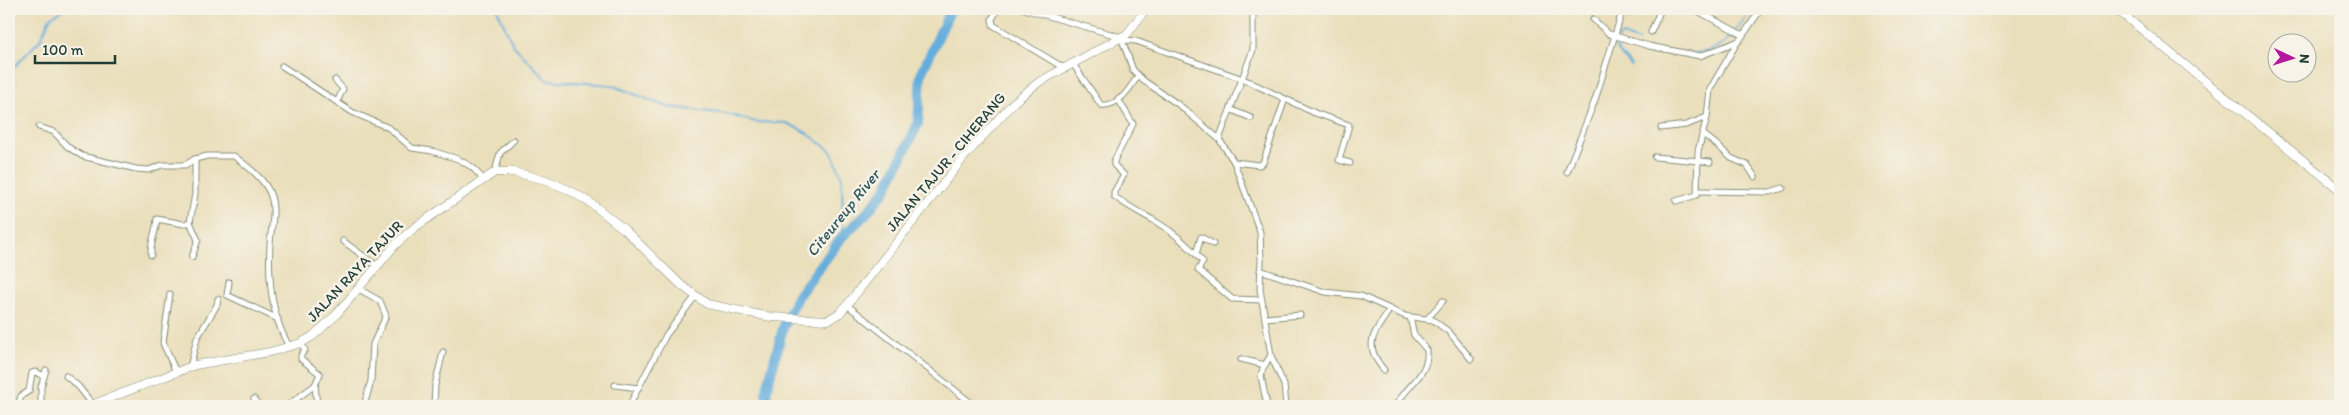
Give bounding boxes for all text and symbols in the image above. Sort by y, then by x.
scale bar [35,32,115,64]
north arrow [2266,32,2316,82]
text: 100 m [42,41,84,59]
text: N [2296,54,2313,64]
street label: JALAN TAJUR - CIHERANG [883,89,1009,235]
water label: Citeureup River [802,164,885,260]
street label: JALAN RAYA TAJUR [303,216,407,325]

